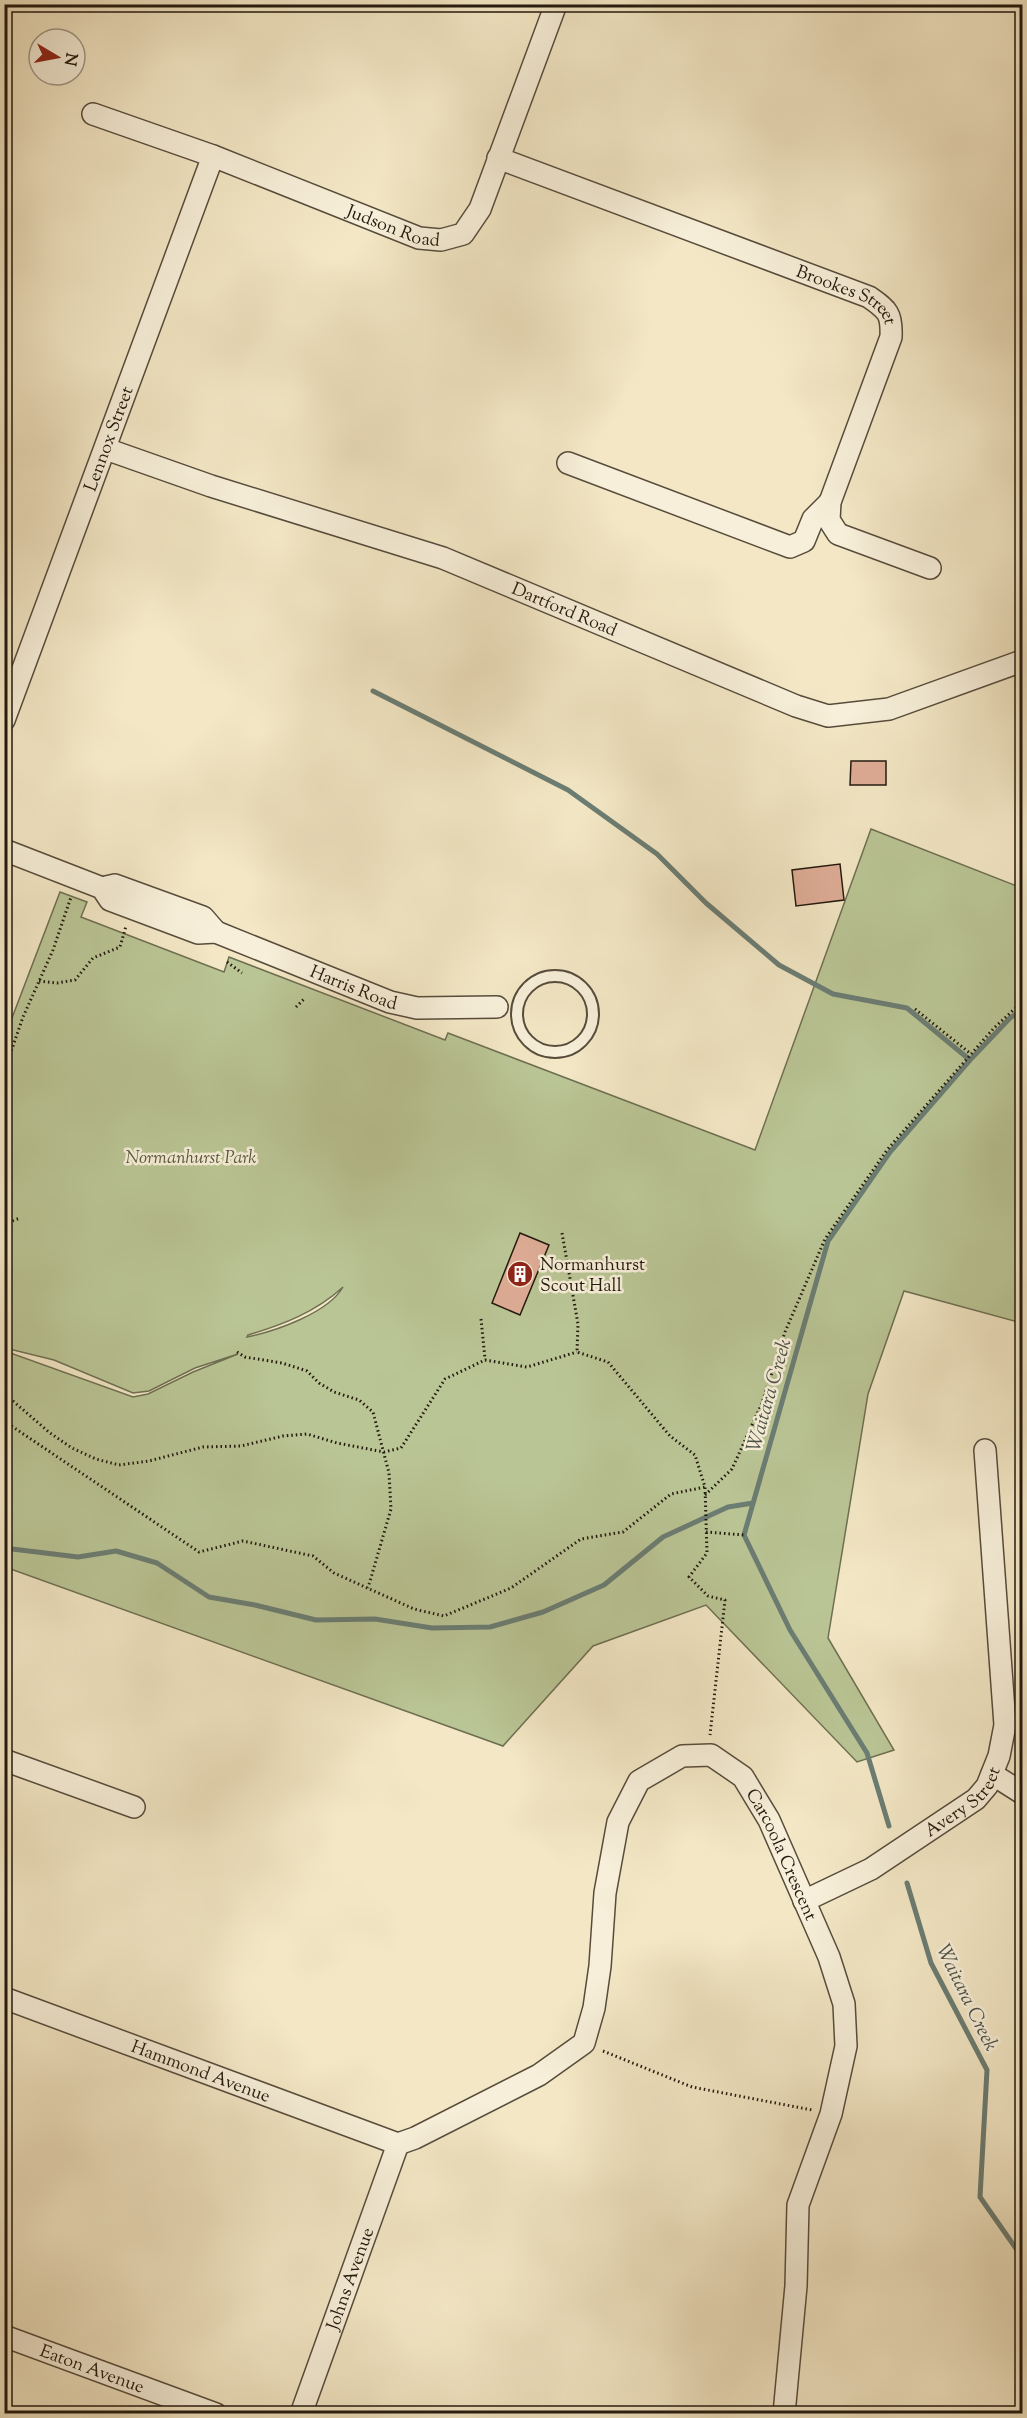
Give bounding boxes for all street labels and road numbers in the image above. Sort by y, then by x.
street label: Judson Road [341,199,441,255]
street label: Brookes Street [792,260,902,327]
street label: Lennox Street [79,383,141,496]
street label: Dartford Road [507,577,620,644]
street label: Harris Road [305,960,399,1018]
street label: Avery Street [920,1763,1008,1845]
street label: Carcoola Crescent [738,1784,823,1925]
street label: Hammond Avenue [127,2035,274,2111]
street label: Johns Avenue [321,2224,382,2335]
street label: Eaton Avenue [36,2339,147,2401]

